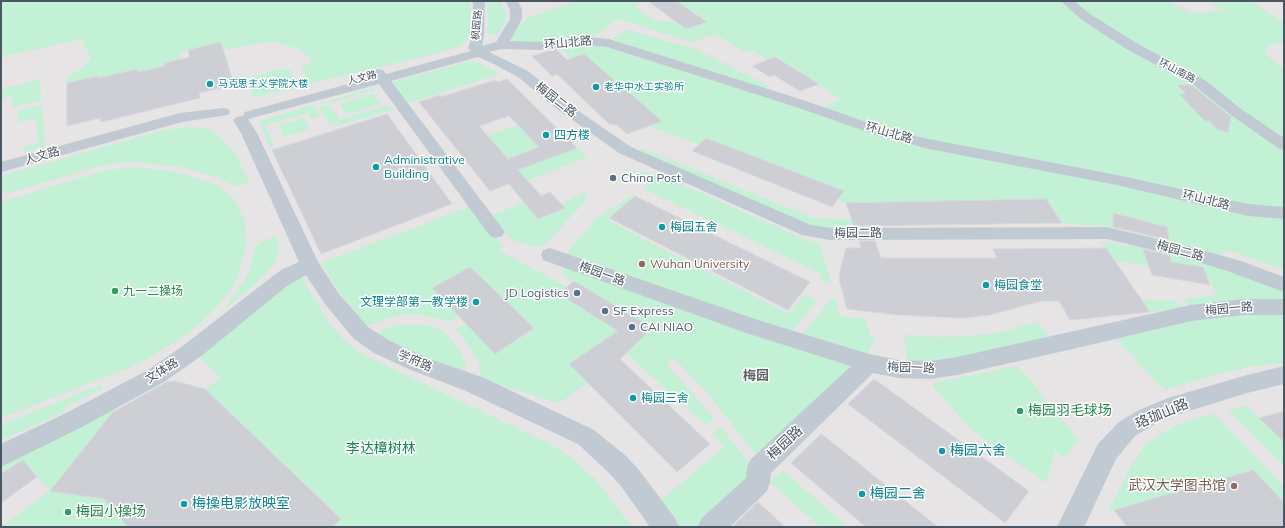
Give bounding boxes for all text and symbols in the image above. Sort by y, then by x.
street label: 枫园路 [470,10,484,40]
street label: 环山北路 [543,34,593,52]
street label: 环山南路 [1157,56,1197,86]
street label: 人文路 [346,69,378,87]
place label: 马克思主义学院大楼 [218,78,308,90]
marker: 马克思主义学院大楼 [205,79,215,89]
street label: 梅园二路 [533,80,579,120]
place label: 老华中水工实验所 [604,81,684,93]
marker: 老华中水工实验所 [591,82,601,92]
street label: 环山北路 [864,119,914,147]
place label: 四方楼 [554,128,590,142]
marker: 四方楼 [541,130,551,140]
street label: 人文路 [23,144,61,168]
place label: Administrative Building [384,153,465,181]
marker: Administrative Building [371,162,381,172]
place label: China Post [621,171,681,185]
marker: China Post [608,173,618,183]
street label: 环山北路 [1181,187,1231,213]
place label: 梅园五舍 [670,220,718,234]
marker: 梅园五舍 [657,222,667,232]
street label: 梅园二路 [834,226,882,240]
street label: 梅园二路 [1155,238,1205,264]
place label: Wuhan University [650,257,749,271]
street label: 梅园一路 [577,259,627,289]
marker: Wuhan University [637,259,647,269]
place label: 梅园食堂 [994,278,1042,292]
marker: 梅园食堂 [981,280,991,290]
place label: 九一二操场 [123,284,183,298]
marker: 九一二操场 [110,286,120,296]
place label: JD Logistics [505,286,569,300]
marker: JD Logistics [572,288,582,298]
place label: 文理学部第一教学楼 [360,295,468,309]
marker: 文理学部第一教学楼 [471,297,481,307]
street label: 梅园一路 [1204,300,1254,318]
place label: SF Express [613,304,674,318]
marker: SF Express [600,306,610,316]
place label: CAI NIAO [640,320,693,334]
marker: CAI NIAO [627,322,637,332]
street label: 学府路 [396,347,434,375]
street label: 文体路 [143,355,181,387]
street label: 梅园一路 [887,360,935,376]
district label: 梅园 [743,368,769,384]
place label: 梅园三舍 [641,391,689,405]
marker: 梅园三舍 [628,393,638,403]
street label: 珞珈山路 [1133,395,1191,433]
place label: 梅园羽毛球场 [1028,403,1112,419]
marker: 梅园羽毛球场 [1015,406,1025,416]
street label: 梅园路 [764,423,806,463]
park label: 李达樟树林 [346,441,416,457]
place label: 梅园六舍 [950,443,1006,459]
marker: 梅园六舍 [937,446,947,456]
place label: 武汉大学图书馆 [1128,478,1226,494]
marker: 武汉大学图书馆 [1229,481,1239,491]
place label: 梅园二舍 [870,486,926,502]
marker: 梅园二舍 [857,489,867,499]
place label: 梅操电影放映室 [192,496,290,512]
marker: 梅操电影放映室 [179,499,189,509]
place label: 梅园小操场 [76,504,146,520]
marker: 梅园小操场 [63,507,73,517]

